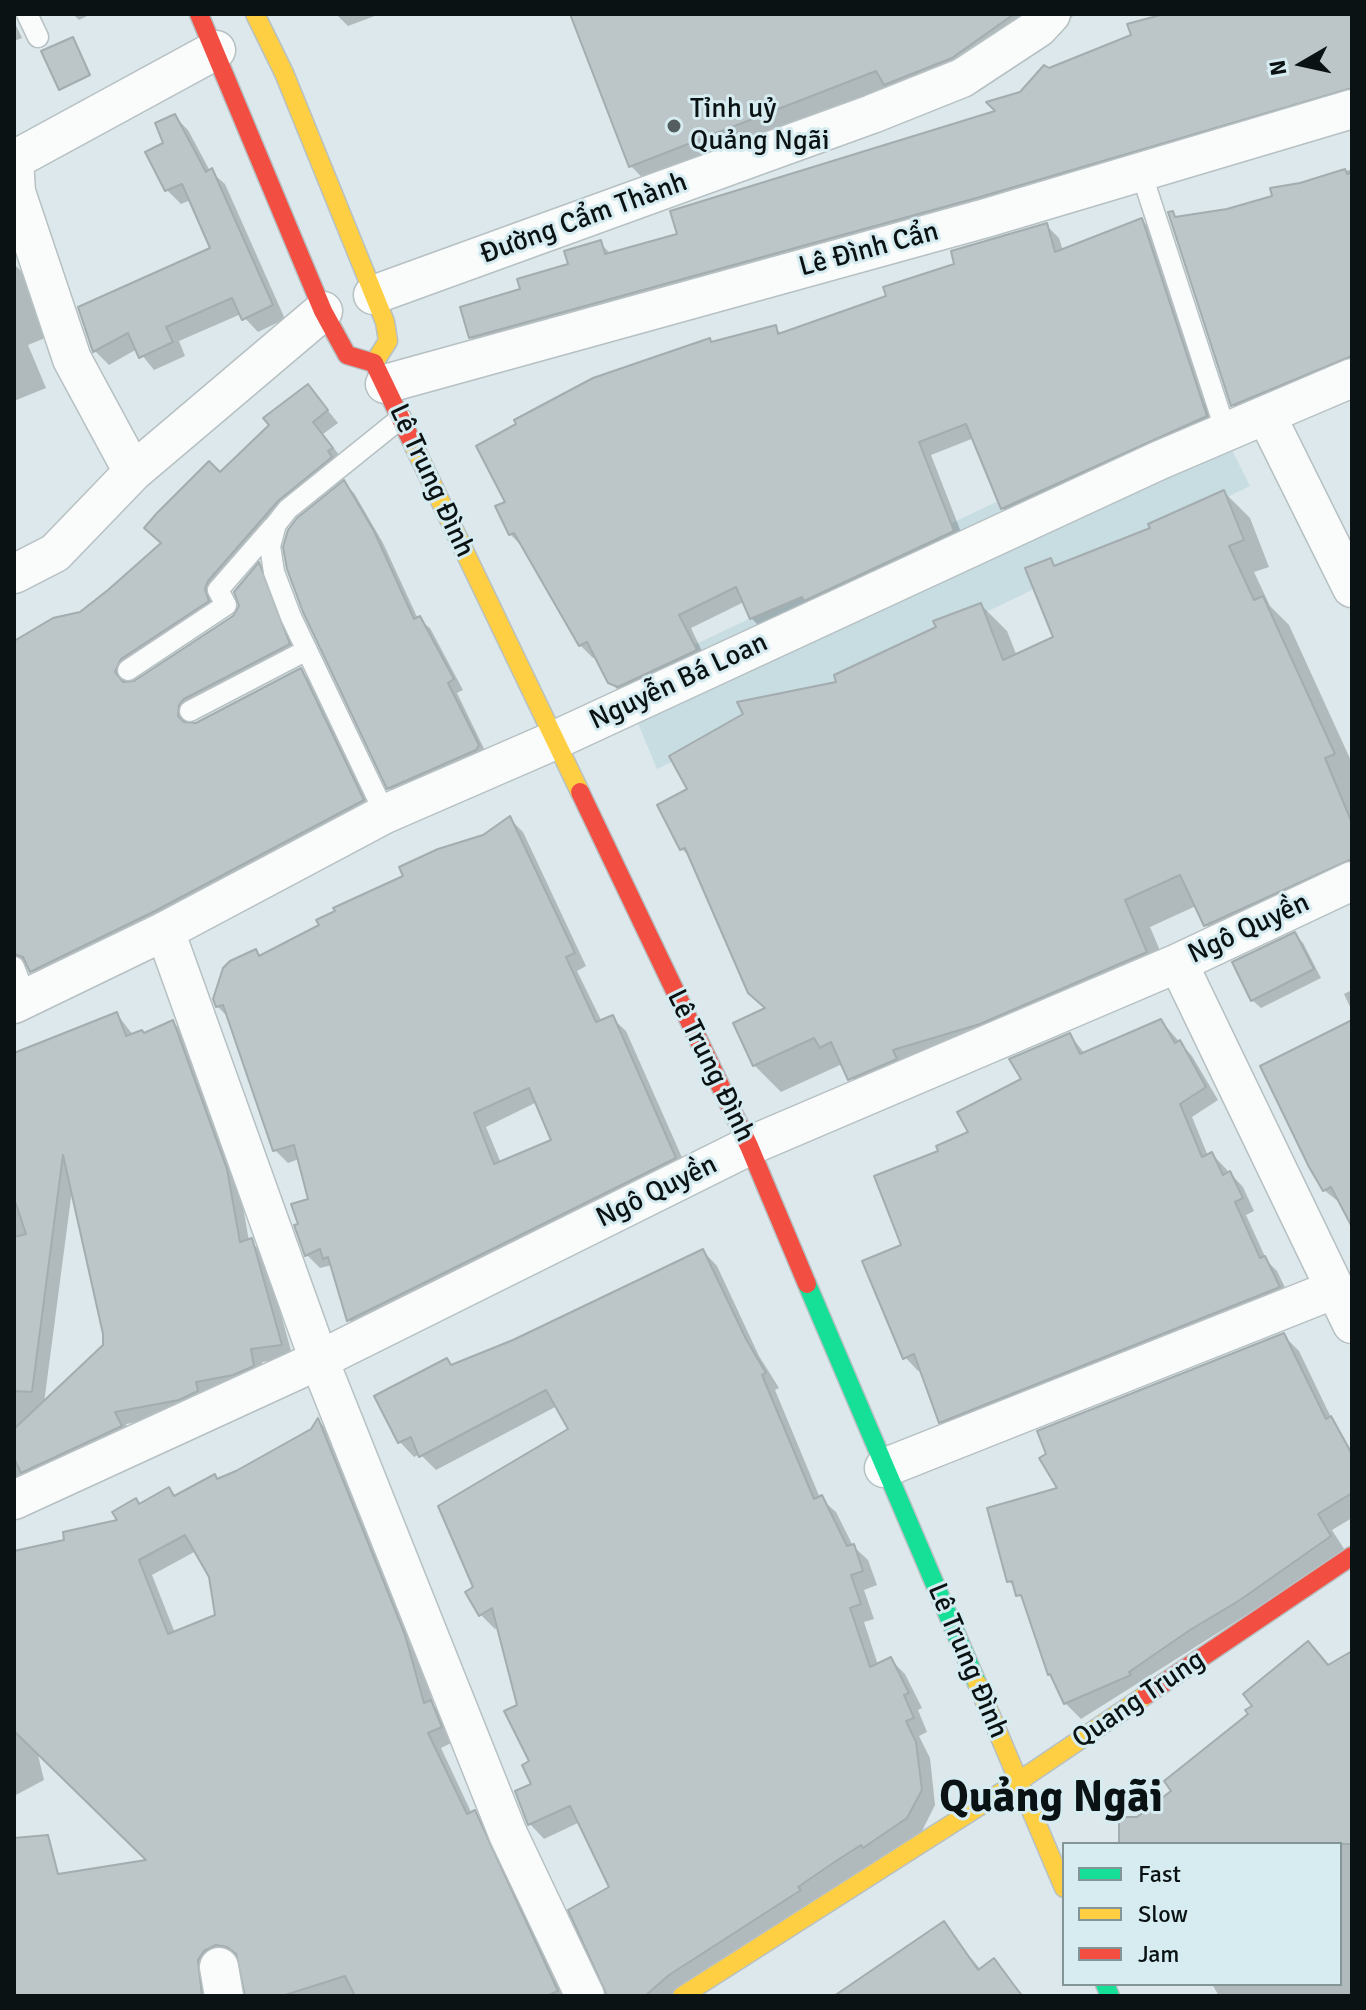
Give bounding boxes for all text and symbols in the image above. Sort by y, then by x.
north arrow [1262,24,1342,104]
text: N [1263,58,1292,78]
place label: Tỉnh uỷ Quảng Ngãi [690,93,830,159]
marker: Tỉnh uỷ Quảng Ngãi [665,117,683,135]
street label: Đường Cẩm Thành [476,166,692,272]
street label: Lê Đình Cẩn [796,215,942,285]
street label: Lê Trung Đình [381,399,481,563]
street label: Nguyễn Bá Loan [585,626,773,738]
street label: Ngô Quyền [1183,886,1315,972]
street label: Lê Trung Đình [659,984,761,1148]
street label: Ngô Quyền [591,1148,723,1236]
street label: Lê Trung Đình [919,1578,1015,1744]
street label: Quang Trung [1067,1644,1211,1756]
district label: Quảng Ngãi [939,1773,1163,1825]
legend [1062,1842,1342,1986]
text: Fast [1138,1859,1181,1889]
text: Slow [1138,1899,1188,1929]
text: Jam [1138,1939,1179,1969]

